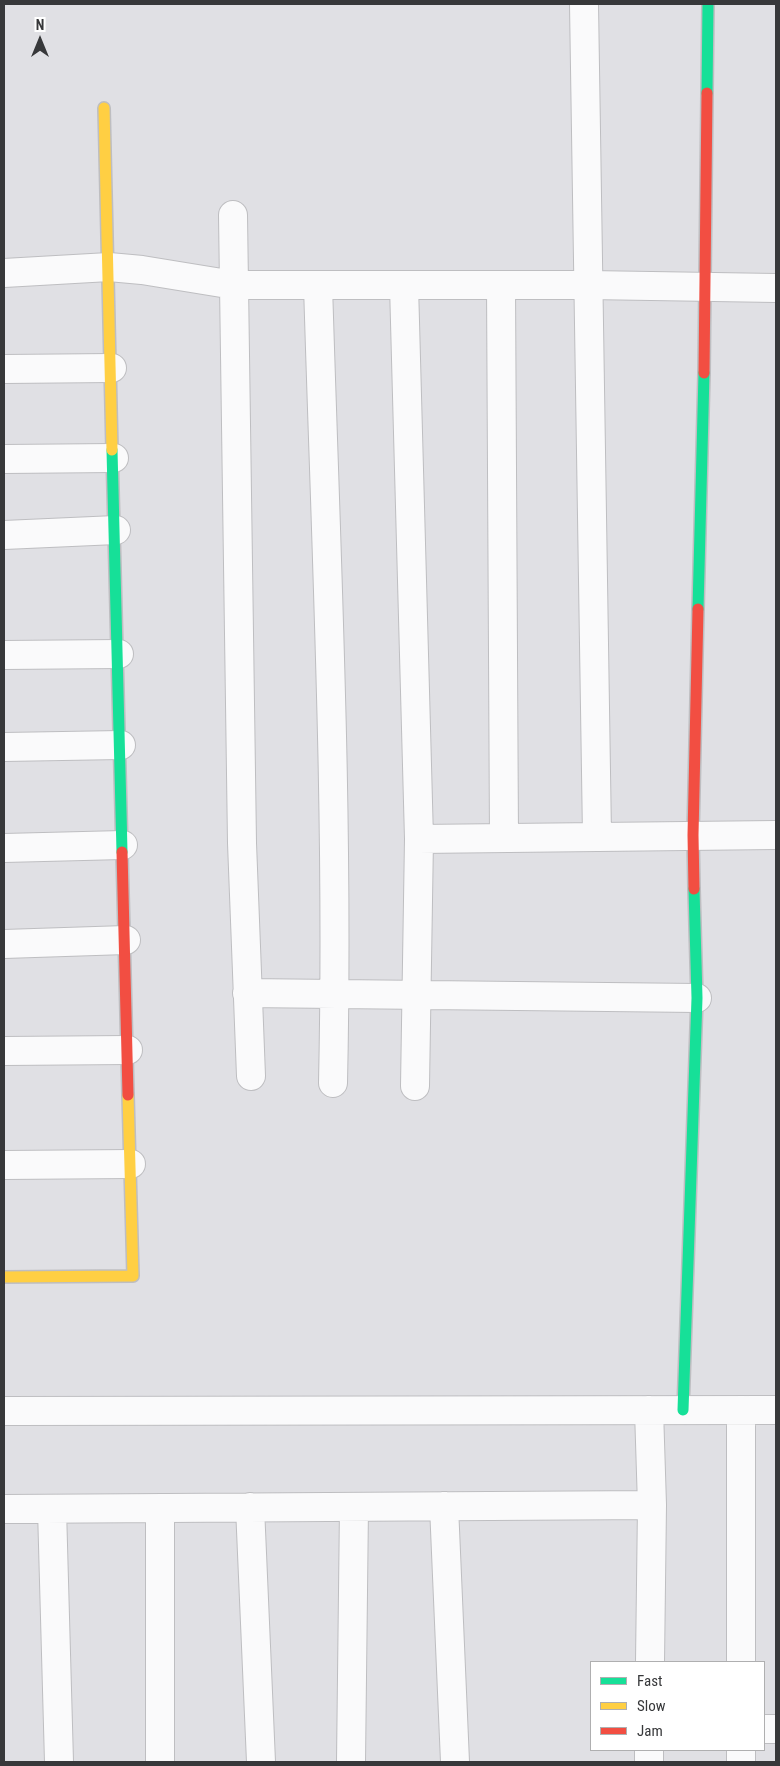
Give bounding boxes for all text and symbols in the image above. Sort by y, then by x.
north arrow [15,15,65,65]
text: N [36,17,44,33]
legend [590,1661,765,1751]
text: Fast [637,1672,662,1690]
text: Slow [637,1697,666,1715]
text: Jam [637,1722,663,1740]

